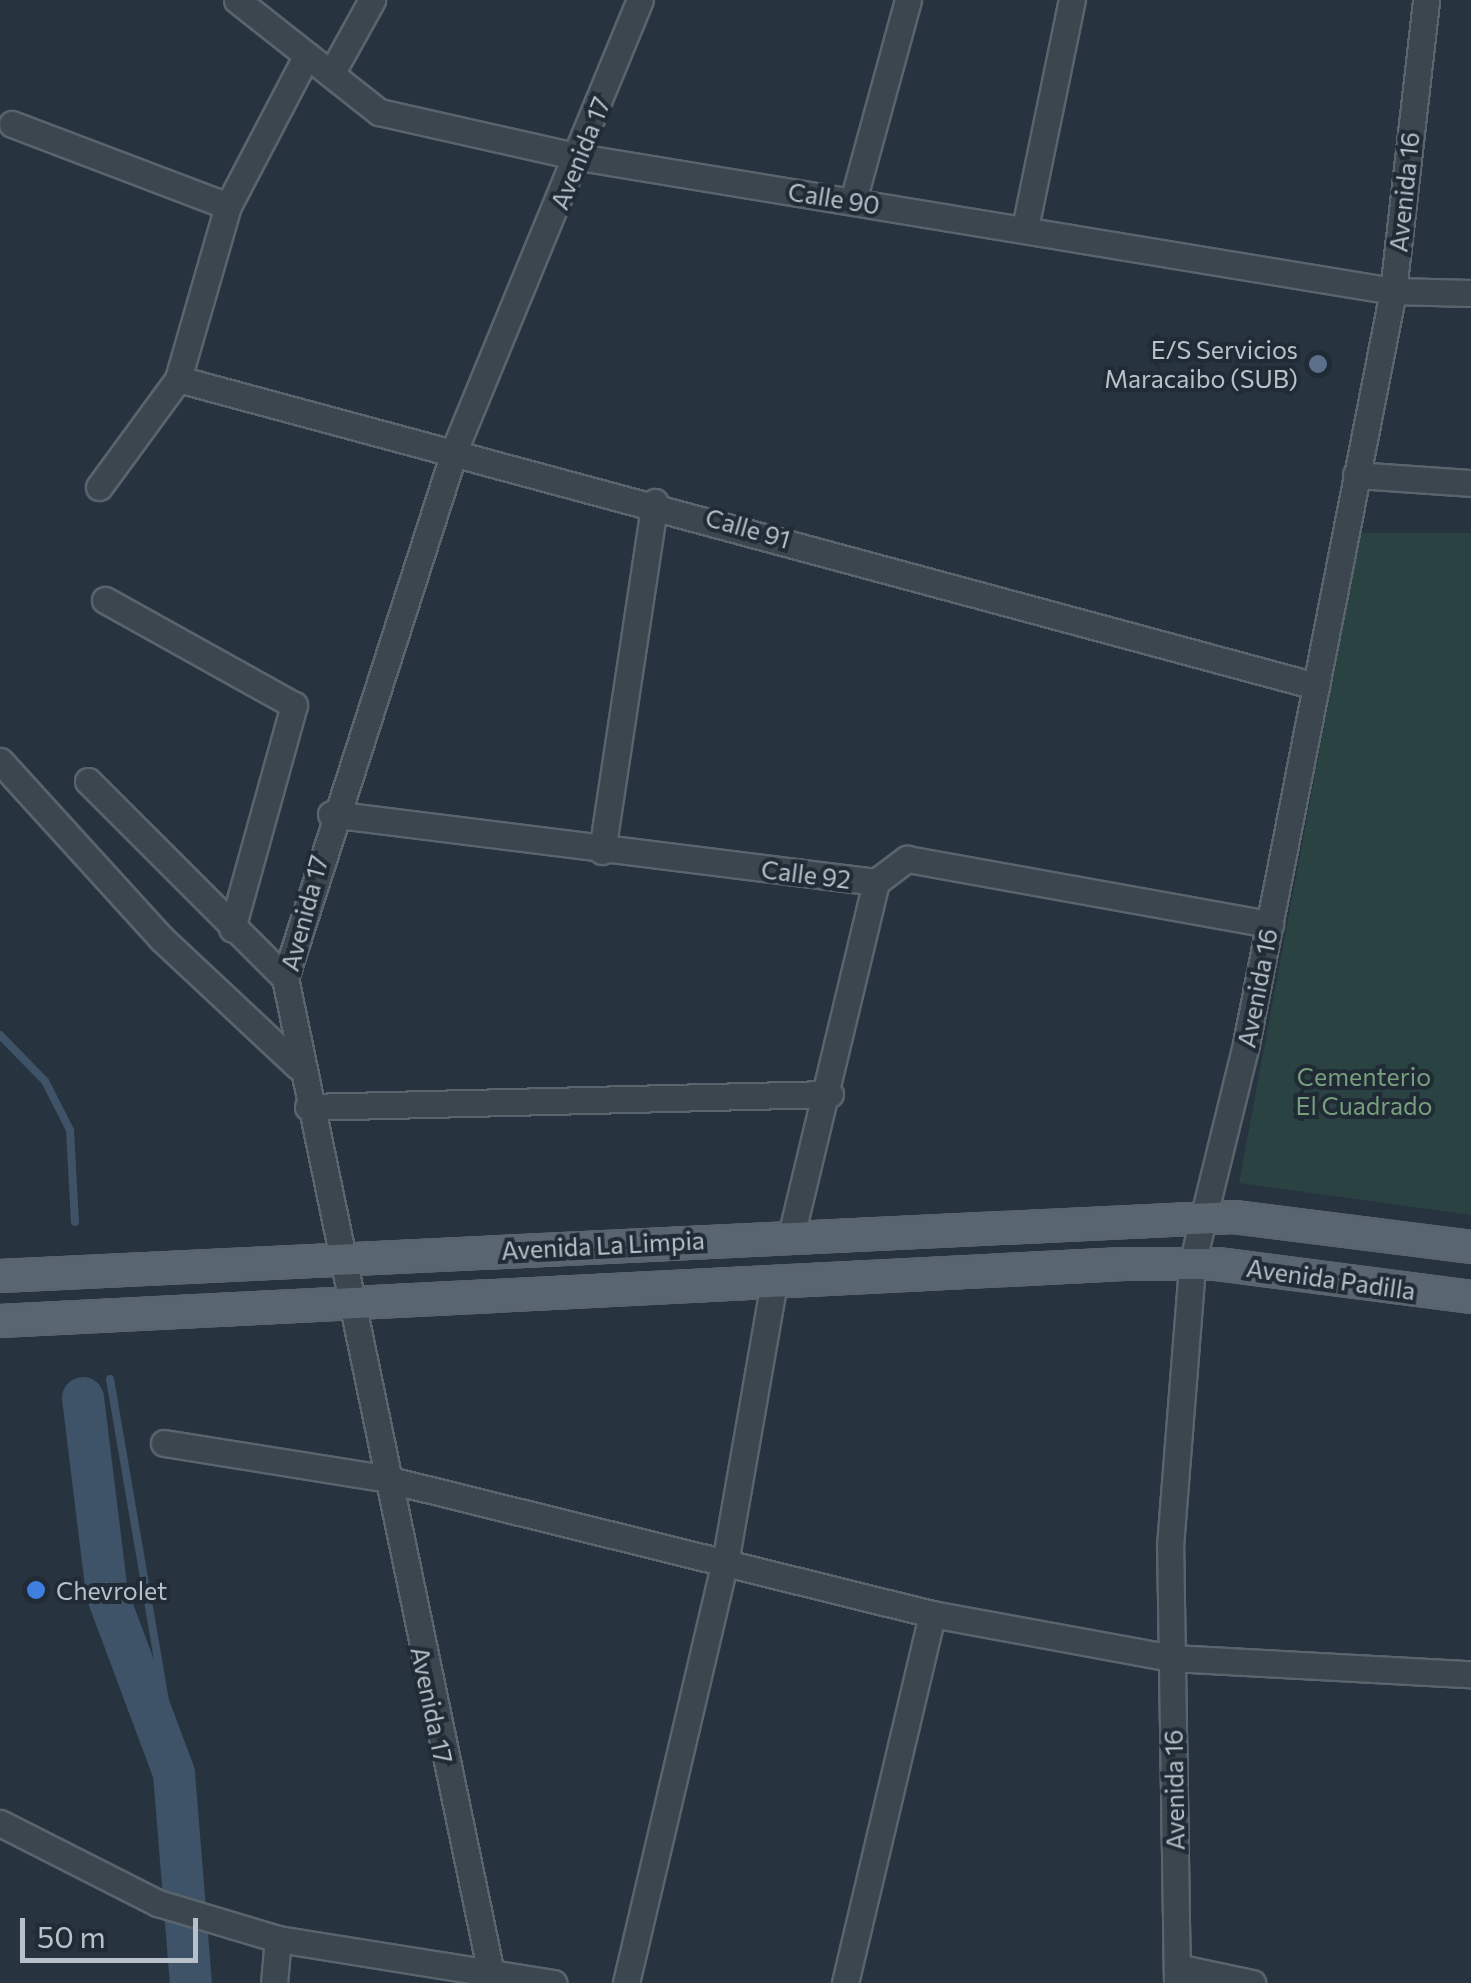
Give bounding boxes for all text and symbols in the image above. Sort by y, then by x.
street label: Avenida 17 [544,92,616,214]
street label: Avenida 16 [1383,130,1425,254]
street label: Calle 90 [786,176,882,220]
place label: E/S Servicios Maracaibo (SUB) [1104,335,1298,394]
marker: E/S Servicios Maracaibo (SUB) [1307,353,1329,375]
street label: Calle 91 [702,502,794,554]
street label: Avenida 17 [274,852,334,974]
street label: Calle 92 [760,854,852,894]
street label: Avenida 16 [1231,926,1283,1050]
park label: Cementerio El Cuadrado [1296,1062,1432,1121]
street label: Avenida La Limpia [500,1225,706,1265]
street label: Avenida Padilla [1245,1252,1417,1306]
place label: Chevrolet [56,1575,167,1605]
marker: Chevrolet [25,1579,47,1601]
street label: Avenida 17 [405,1644,459,1766]
street label: Avenida 16 [1158,1729,1190,1851]
scale bar [25,1898,202,1960]
text: 50 m [37,1917,106,1954]

